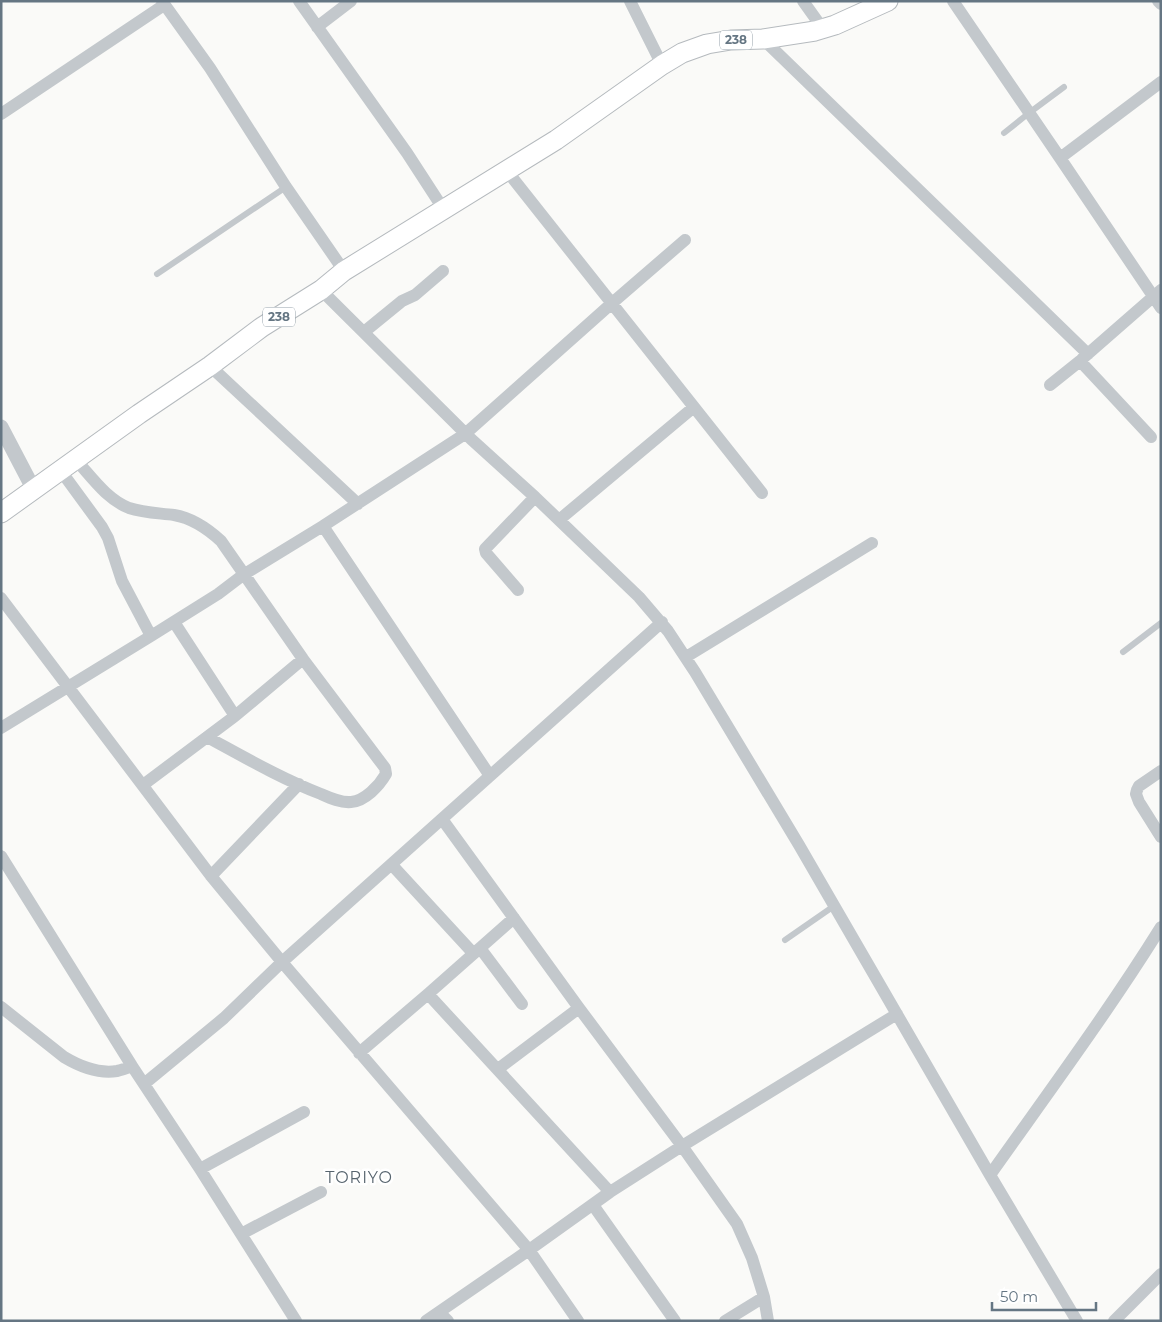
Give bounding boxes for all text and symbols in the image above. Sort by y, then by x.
road number: 238 [720,30,752,50]
road number: 238 [263,308,295,326]
district label: TORIYO [325,1168,393,1187]
scale bar [992,1280,1096,1312]
text: 50 m [1000,1287,1038,1306]

